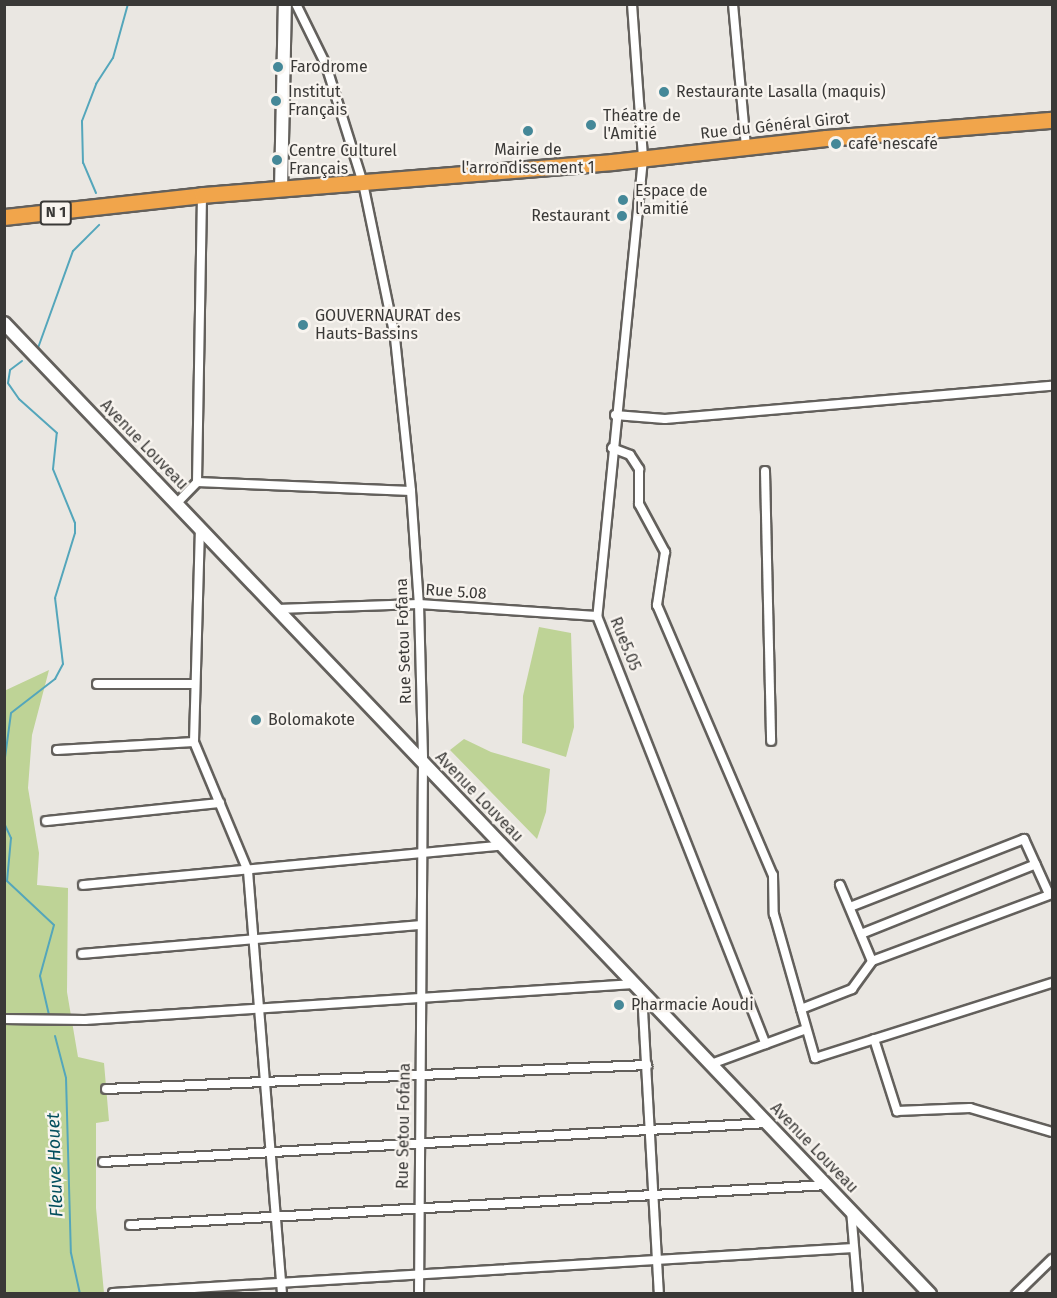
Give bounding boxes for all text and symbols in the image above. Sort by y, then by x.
place label: Farodrome [290,57,368,77]
marker: Farodrome [271,60,285,74]
place label: Institut Français [288,82,347,120]
place label: Restaurante Lasalla (maquis) [676,82,886,102]
marker: Restaurante Lasalla (maquis) [657,85,671,99]
marker: Institut Français [269,94,283,108]
place label: Théatre de l'Amitié [603,106,681,144]
street label: Rue du Général Girot [699,109,851,143]
marker: Théatre de l'Amitié [584,118,598,132]
marker: Mairie de l'arrondissement 1 [521,124,535,138]
place label: café nescafé [848,134,938,154]
marker: café nescafé [829,137,843,151]
place label: Mairie de l'arrondissement 1 [461,140,595,178]
place label: Centre Culturel Français [289,141,397,179]
marker: Centre Culturel Français [270,153,284,167]
place label: Espace de l'amitié [635,181,708,219]
marker: Espace de l'amitié [616,193,630,207]
road number: N 1 [40,201,72,225]
place label: Restaurant [531,206,610,226]
marker: Restaurant [615,209,629,223]
place label: GOUVERNAURAT des Hauts-Bassins [315,306,461,344]
marker: GOUVERNAURAT des Hauts-Bassins [296,318,310,332]
street label: Avenue Louveau [96,396,192,494]
street label: Rue Setou Fofana [392,578,416,704]
street label: Rue 5.08 [425,580,487,604]
street label: Rue5.05 [606,614,644,674]
place label: Bolomakote [268,710,355,730]
marker: Bolomakote [249,713,263,727]
street label: Avenue Louveau [431,748,527,846]
place label: Pharmacie Aoudi [631,995,754,1015]
marker: Pharmacie Aoudi [612,998,626,1012]
street label: Rue Setou Fofana [393,1063,415,1189]
street label: Avenue Louveau [766,1099,862,1197]
water label: Fleuve Houet [42,1112,68,1218]

